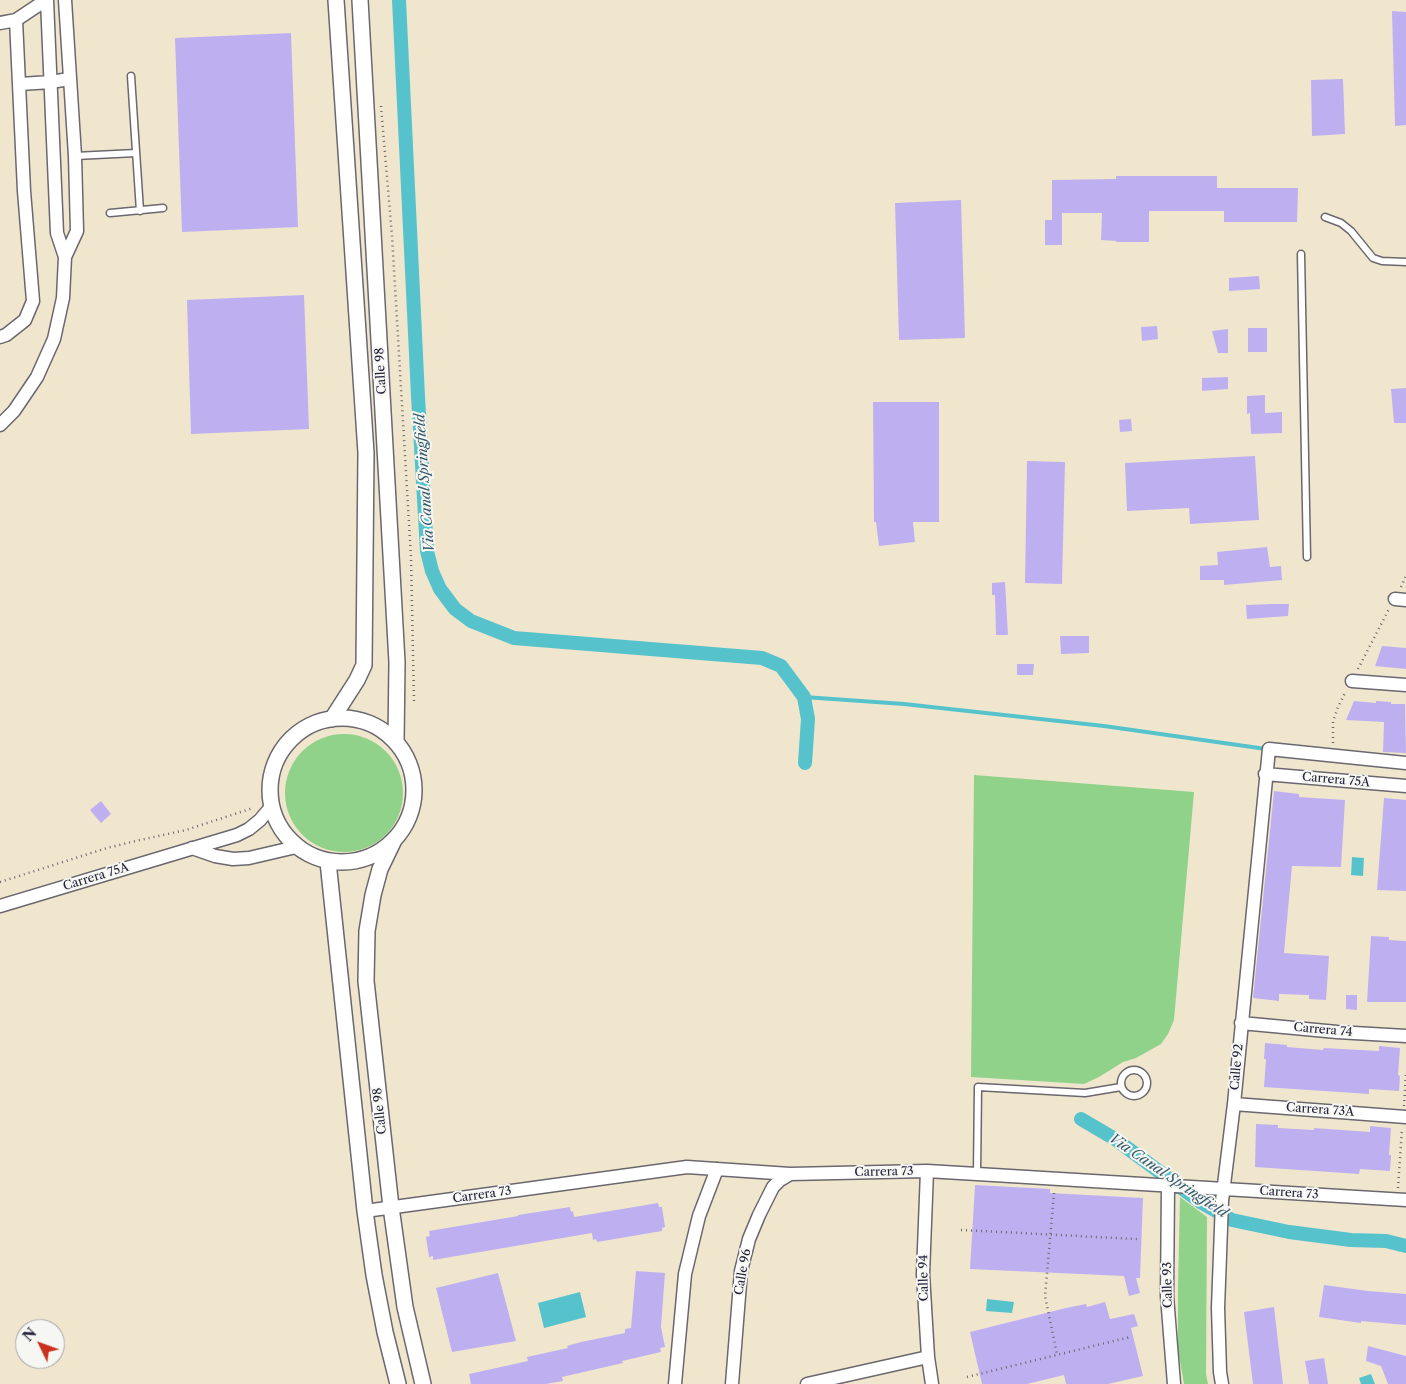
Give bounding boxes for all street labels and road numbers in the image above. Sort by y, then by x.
street label: Calle 98 [373,347,389,395]
street label: Carrera 75A [1301,770,1371,790]
street label: Carrera 75A [61,860,131,894]
street label: Carrera 74 [1293,1020,1353,1040]
street label: Calle 92 [1228,1043,1246,1091]
street label: Calle 98 [370,1087,390,1135]
street label: Carrera 73A [1285,1100,1355,1120]
street label: Carrera 73 [854,1164,914,1180]
street label: Carrera 73 [452,1184,512,1206]
street label: Carrera 73 [1259,1184,1319,1202]
street label: Calle 96 [732,1248,754,1296]
street label: Calle 94 [916,1255,932,1301]
street label: Calle 93 [1160,1262,1176,1308]

